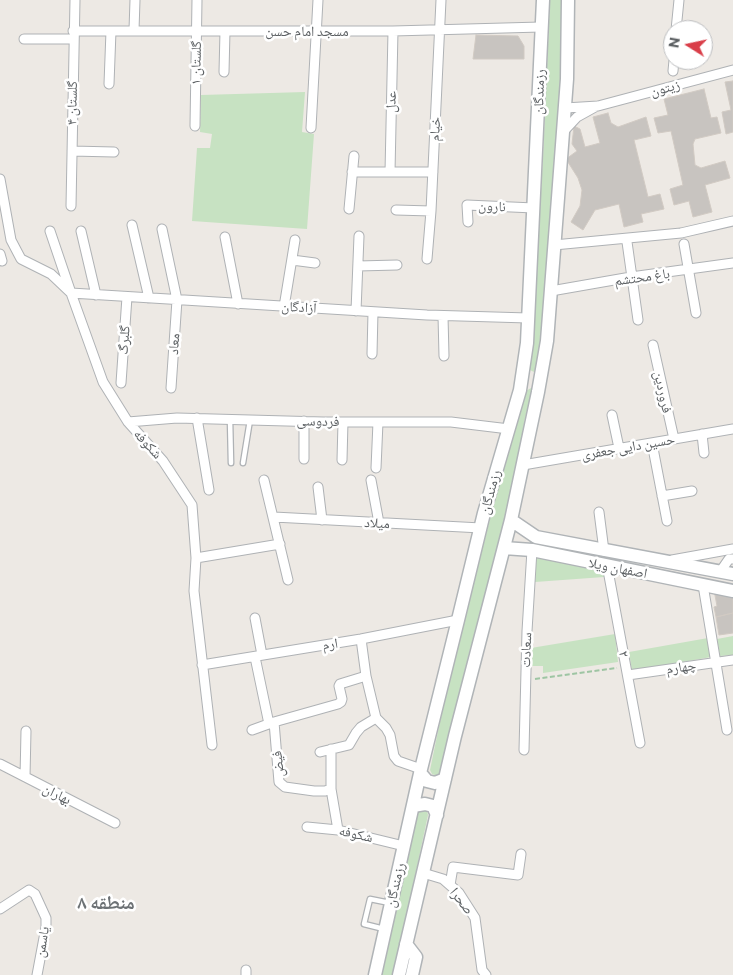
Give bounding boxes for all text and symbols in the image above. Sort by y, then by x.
north arrow [663,20,713,70]
street label: مسجد امام حسن [265,23,349,39]
text: N [664,36,683,49]
street label: گلستان ۱ [187,41,205,85]
street label: رزمندگان [530,69,548,115]
street label: زیتون [648,76,682,100]
street label: گلستان ۴ [63,81,81,125]
street label: عدل [382,91,400,113]
street label: خیام [426,116,444,142]
street label: نارون [478,197,506,215]
street label: باغ محتشم [613,265,671,289]
street label: آزادگان [281,298,317,316]
street label: گلبرگ [115,325,133,355]
street label: معاد [165,333,183,355]
street label: فروردین [650,370,676,414]
street label: فردوسی [296,412,340,430]
street label: شکوفه [130,426,166,462]
street label: حسین دایی جعفری [580,431,676,463]
street label: رزمندگان [476,468,504,516]
street label: میلاد [364,514,390,532]
street label: اصفهان ویلا [587,554,649,582]
street label: سعادت [517,632,535,668]
street label: ارم [321,634,339,654]
street label: ۲ [615,649,633,659]
street label: چهارم [665,657,697,677]
street label: فیض [268,750,288,778]
street label: بهاران [40,780,74,808]
street label: شکوفه [337,822,375,846]
street label: رزمندگان [382,861,408,909]
street label: صحرا [446,884,478,918]
district label: منطقه ۸ [77,892,135,914]
street label: یاسمن [31,925,53,959]

